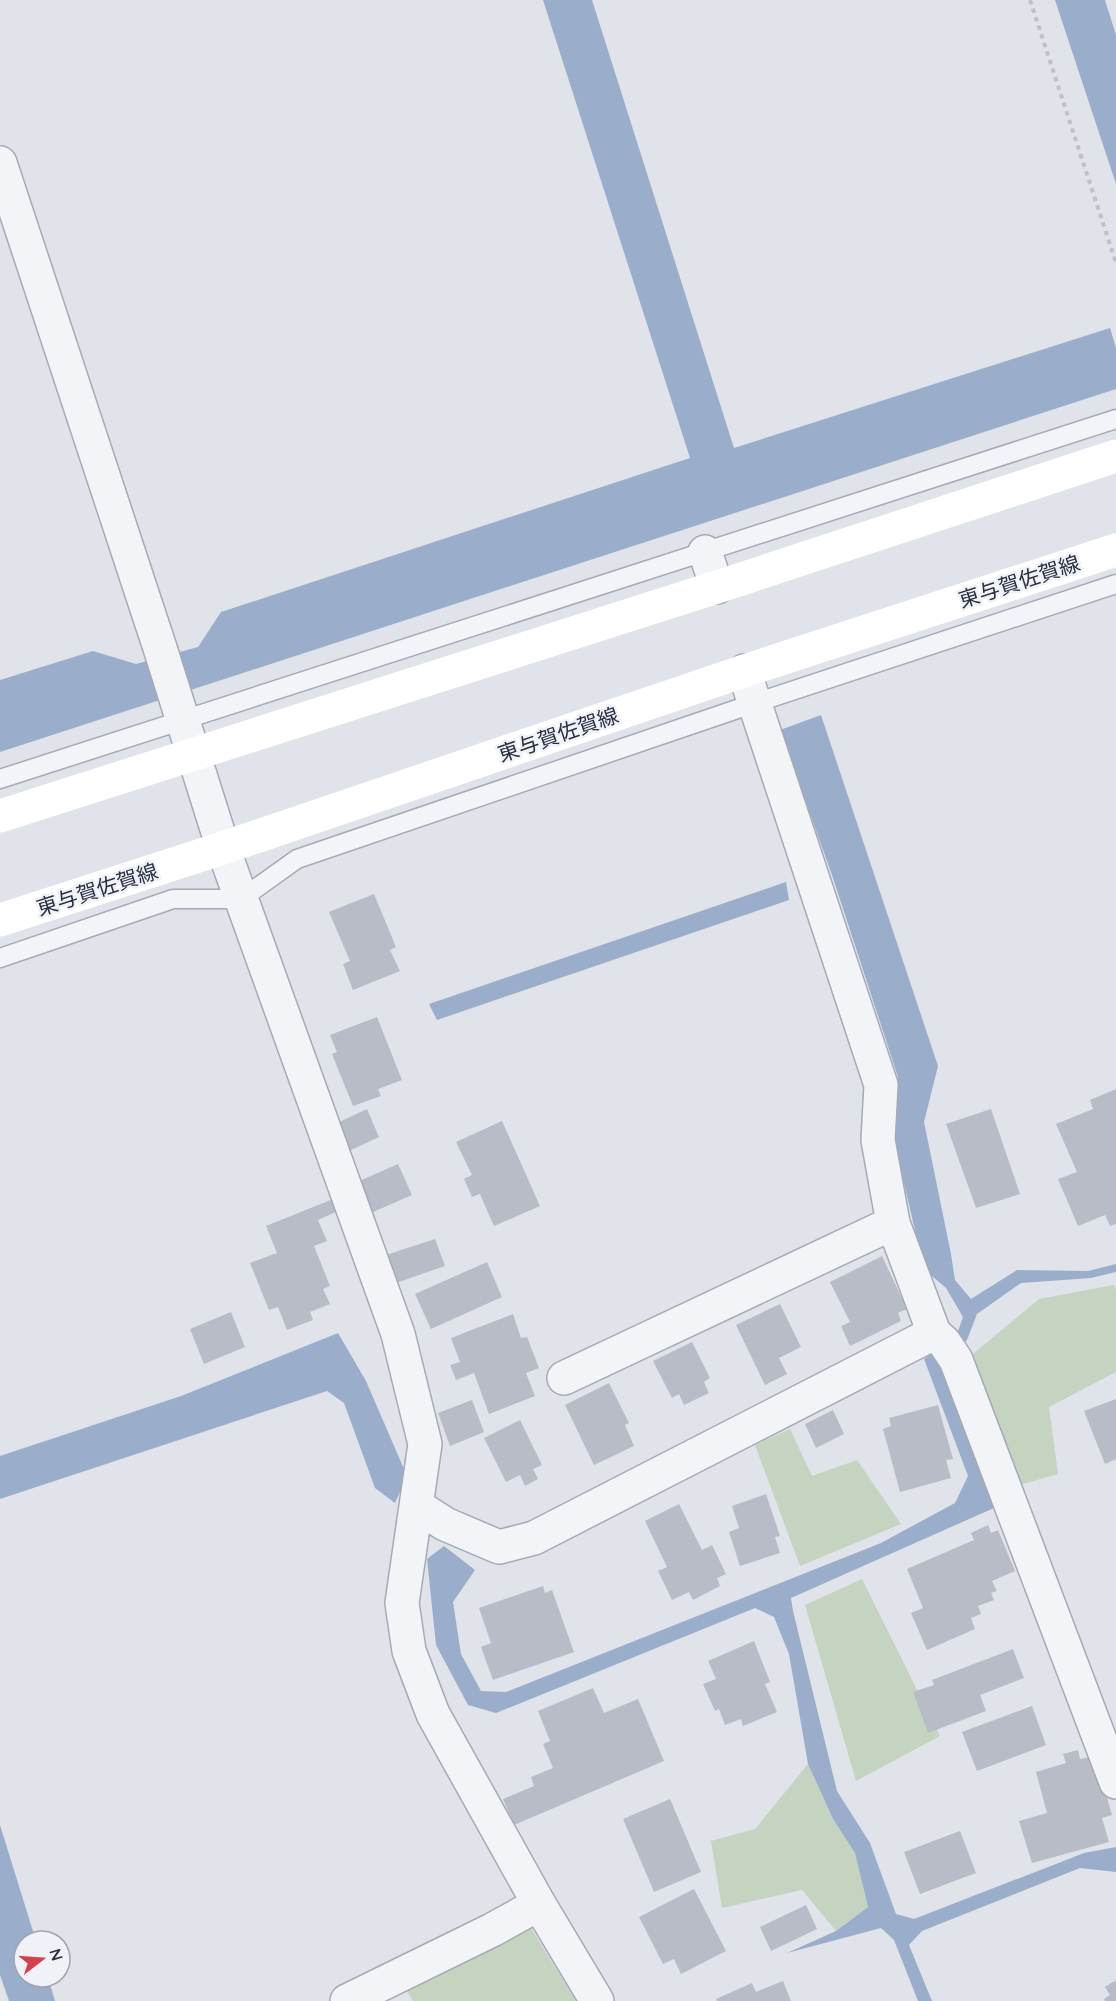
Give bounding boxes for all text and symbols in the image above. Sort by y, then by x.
street label: 東与賀佐賀線 [955,549,1083,613]
street label: 東与賀佐賀線 [494,701,622,767]
street label: 東与賀佐賀線 [33,857,161,921]
north arrow [12,1929,72,1989]
text: N [45,1946,68,1963]

